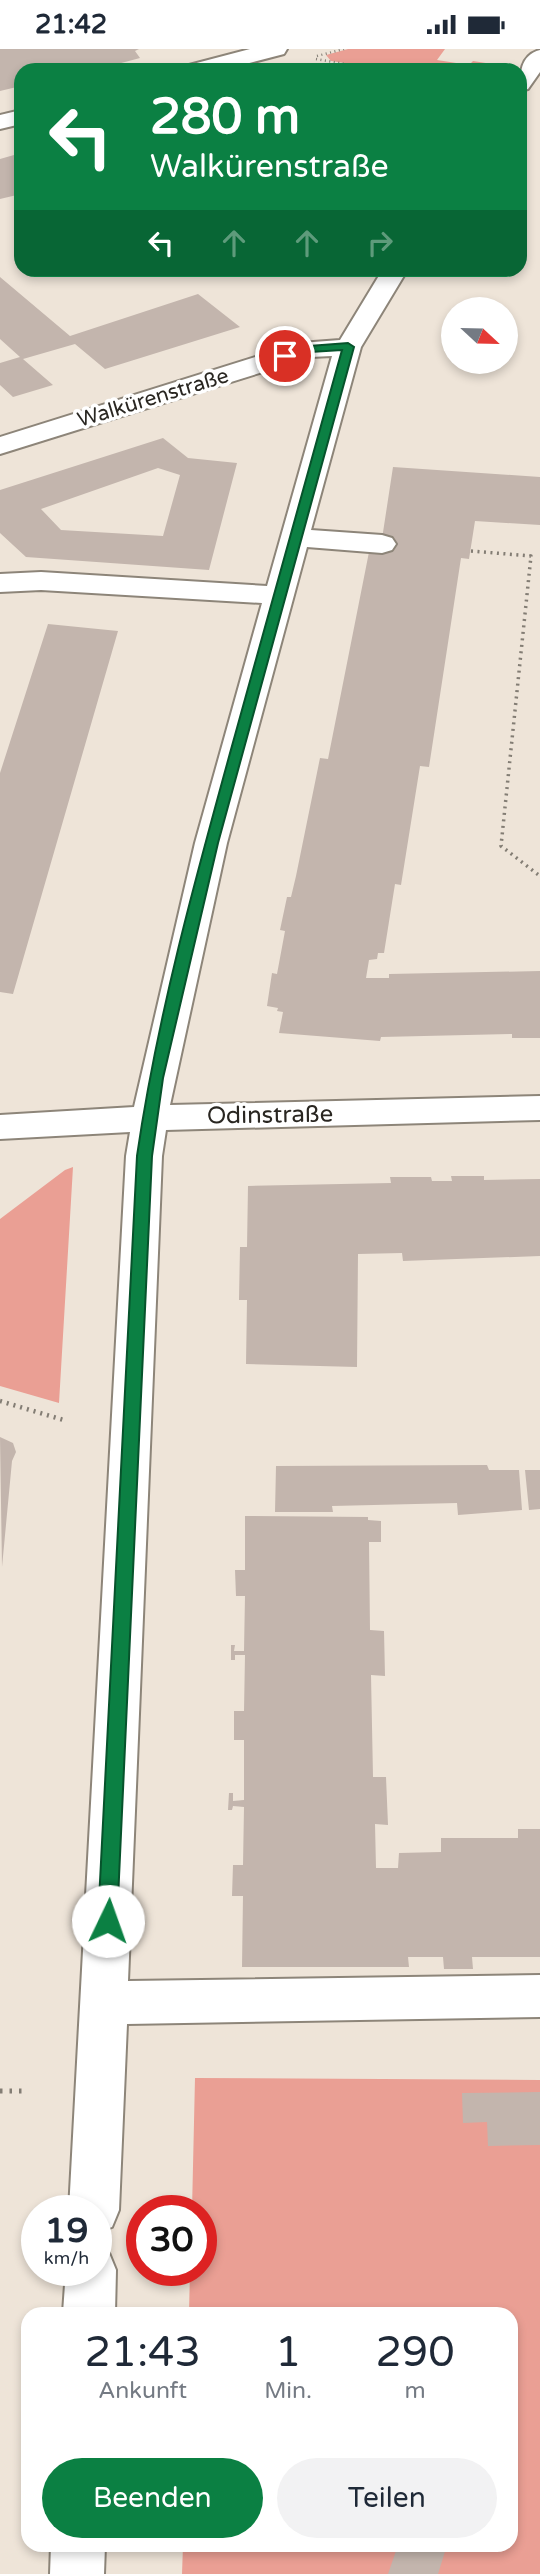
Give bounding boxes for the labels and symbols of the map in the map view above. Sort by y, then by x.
north arrow [441,297,518,375]
pin [255,326,315,386]
street label: Walkürenstraße [74,363,232,433]
street label: Odinstraße [207,1099,333,1131]
position arrow [71,1884,145,1958]
speed limit sign: 30 [126,2195,217,2286]

